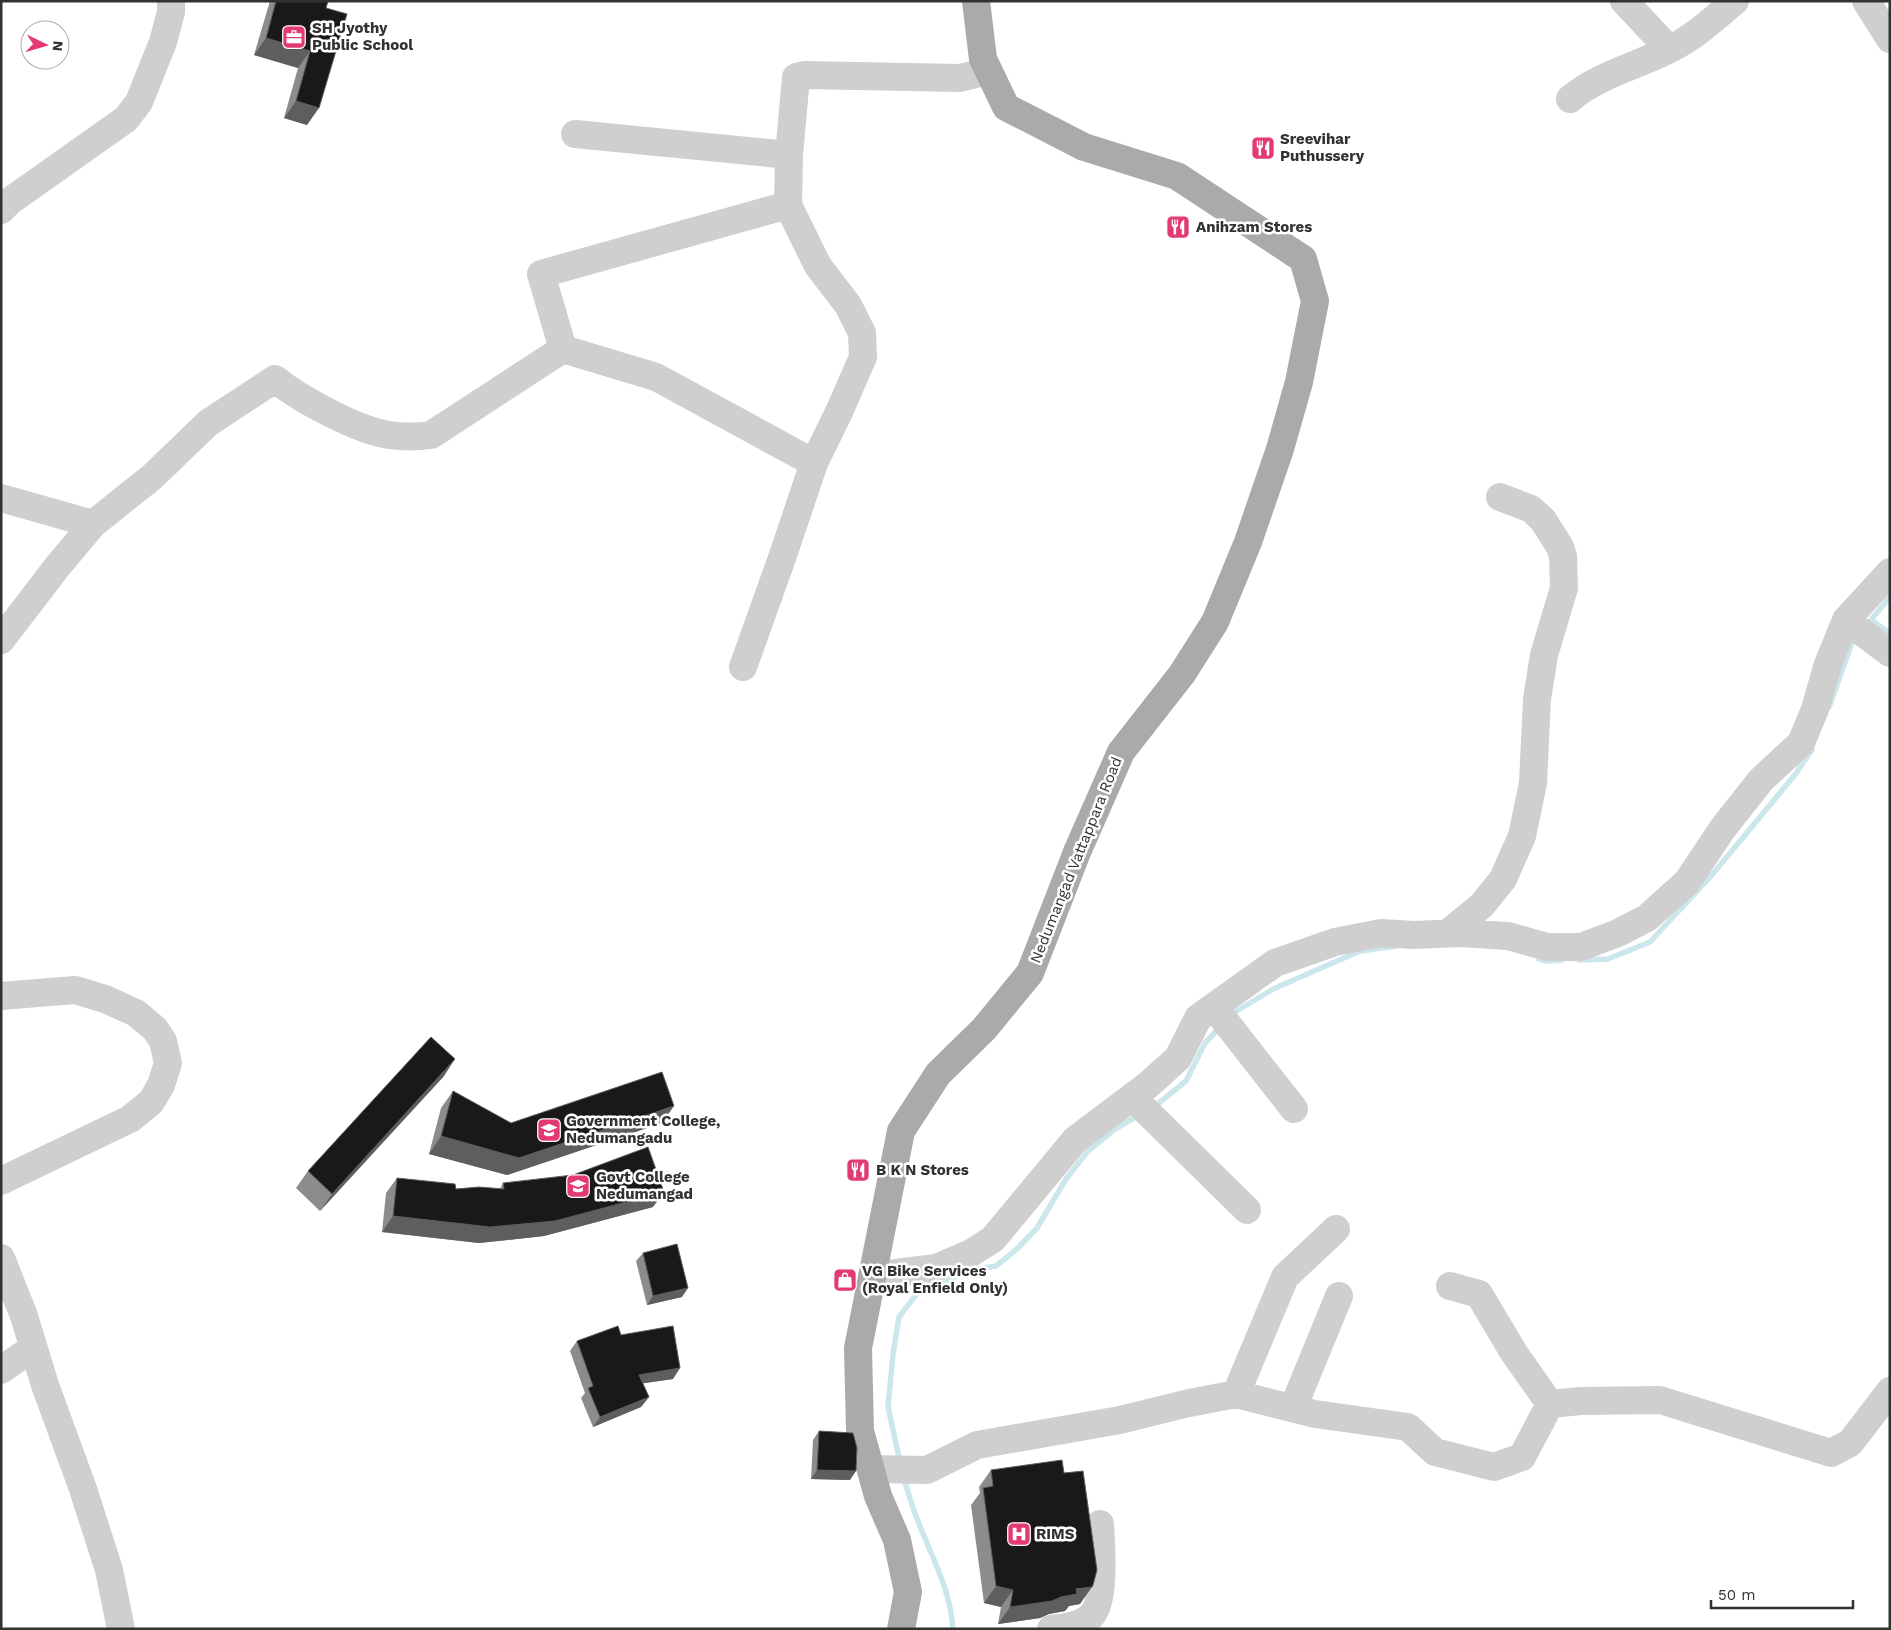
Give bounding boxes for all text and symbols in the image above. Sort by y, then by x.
place label: SH Jyothy Public School [312,19,413,54]
north arrow [20,20,70,70]
office icon: SH Jyothy Public School [281,24,307,50]
text: N [50,40,66,52]
place label: Sreevihar Puthussery [1280,130,1365,165]
restaurant icon: Sreevihar Puthussery [1250,135,1276,161]
restaurant icon: Anihzam Stores [1165,214,1191,240]
place label: Anihzam Stores [1196,218,1312,236]
street label: Nedumangad Vattappara Road [1026,754,1126,966]
place label: Government College, Nedumangadu [566,1112,720,1147]
school or university icon: Government College, Nedumangadu [536,1117,562,1143]
restaurant icon: B K N Stores [845,1157,871,1183]
place label: B K N Stores [876,1161,969,1179]
place label: Govt College Nedumangad [596,1168,693,1203]
school or university icon: Govt College Nedumangad [565,1173,591,1199]
place label: VG Bike Services (Royal Enfield Only) [862,1262,1008,1297]
shop icon: VG Bike Services (Royal Enfield Only) [832,1267,858,1293]
hospital icon: RIMS [1006,1521,1032,1547]
place label: RIMS [1036,1525,1075,1543]
scale bar [1711,1578,1854,1610]
text: 50 m [1718,1586,1755,1604]

